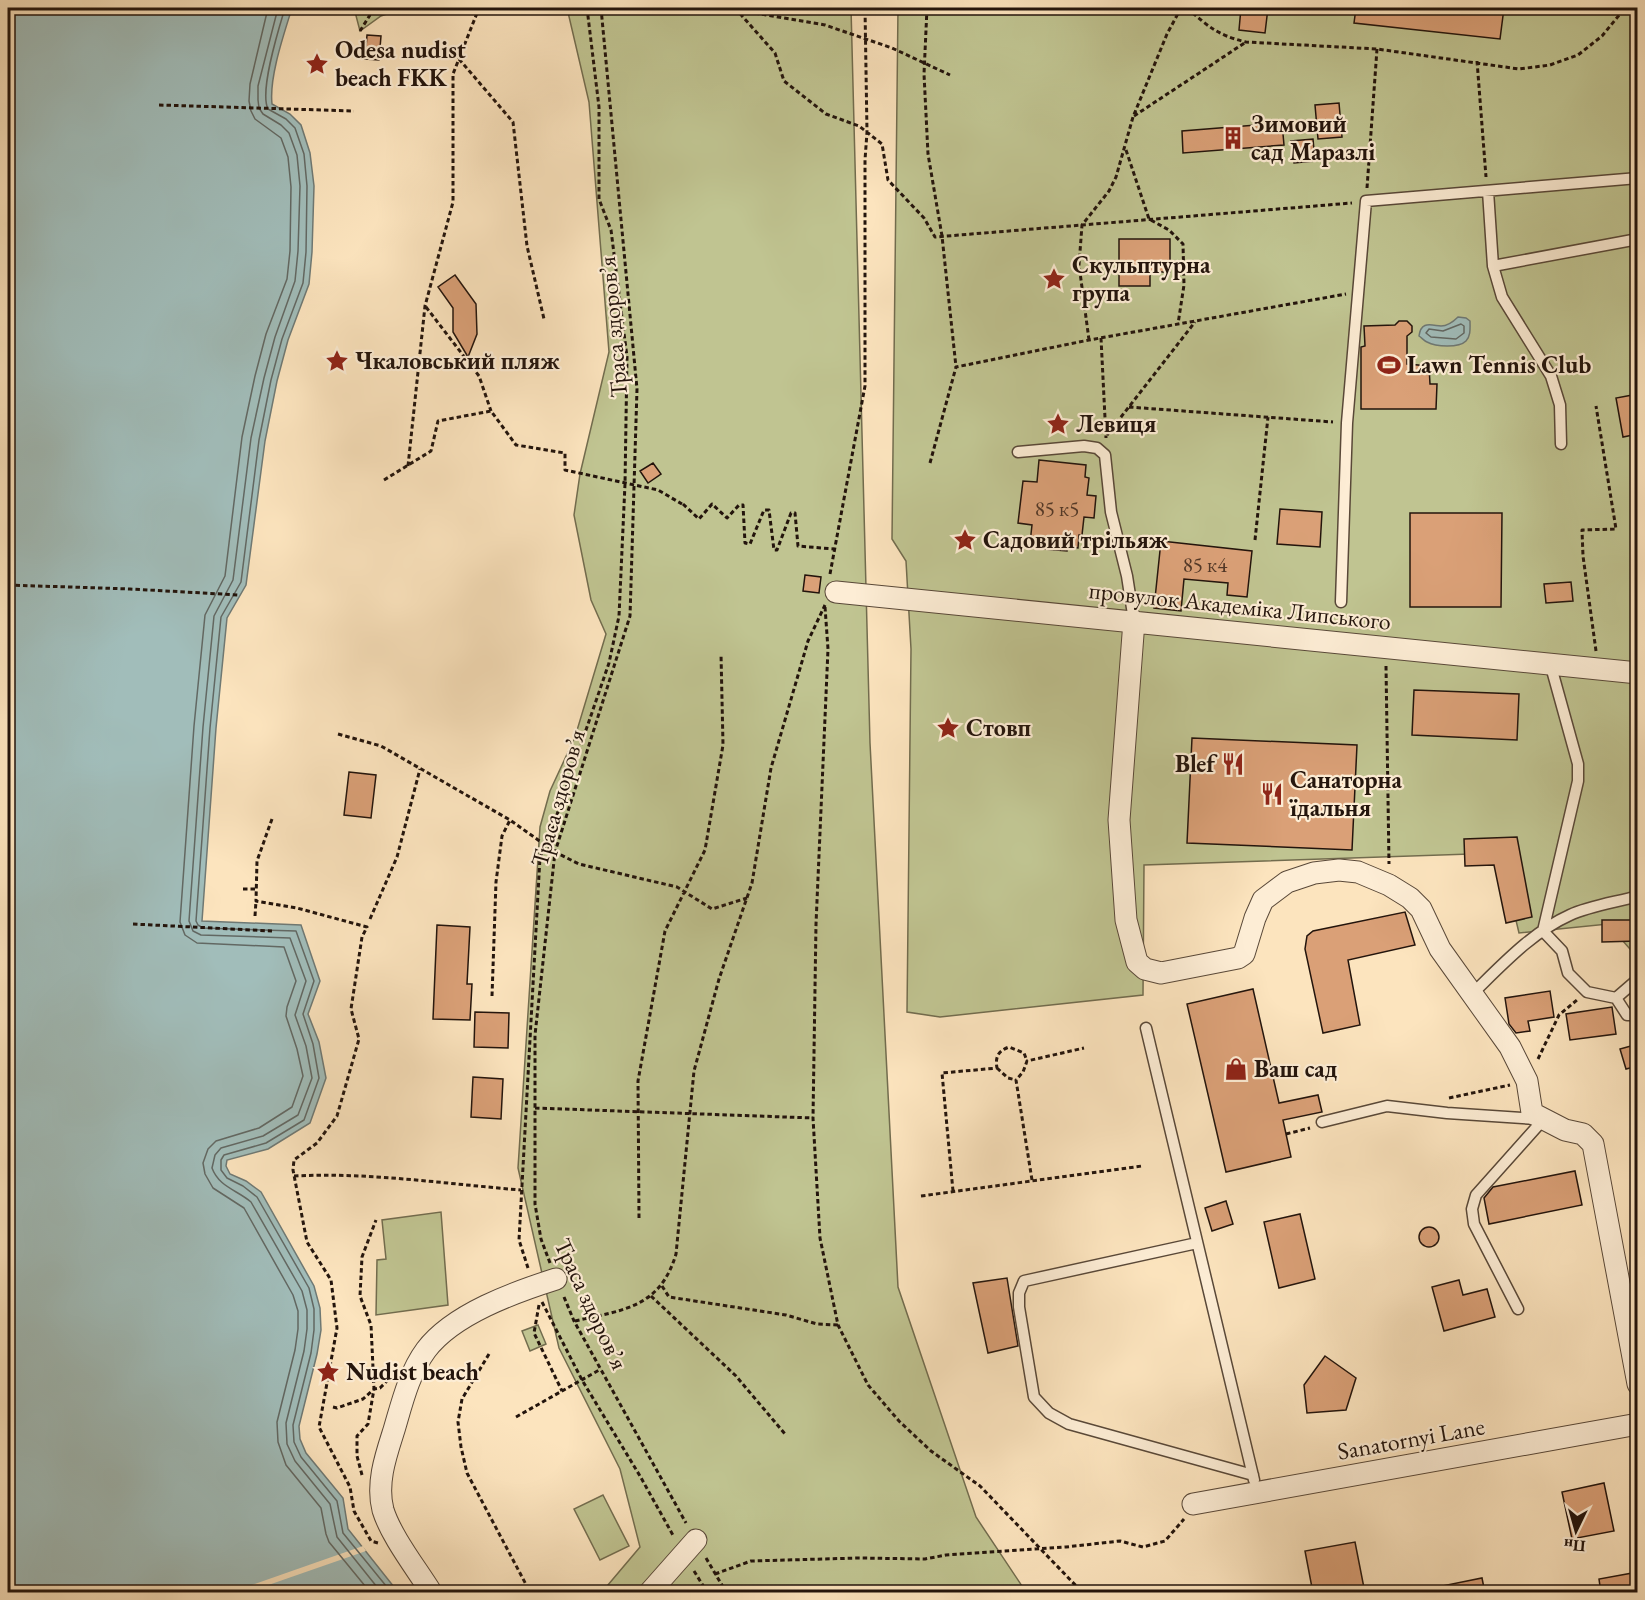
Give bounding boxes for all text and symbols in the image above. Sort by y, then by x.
place label: Odesa nudist beach FKK [335,34,466,93]
place icon: Odesa nudist beach FKK [304,51,330,77]
place label: Зимовий сад Маразлі [1251,108,1375,167]
building icon: Зимовий сад Маразлі [1220,125,1246,151]
place label: Скульптурна група [1072,249,1211,309]
street label: Траса здоров’я [591,255,634,399]
place icon: Скульптурна група [1041,266,1067,292]
place label: Чкаловський пляж [355,345,560,376]
place icon: Чкаловський пляж [324,348,350,374]
place label: Lawn Tennis Club [1407,349,1591,380]
sports icon: Lawn Tennis Club [1376,352,1402,378]
place label: Левиця [1076,408,1157,439]
place icon: Левиця [1045,411,1071,437]
house number: 85 к5 [1035,495,1079,522]
place label: Садовий трільяж [983,524,1169,555]
place icon: Садовий трільяж [952,527,978,553]
house number: 85 к4 [1183,551,1228,578]
street label: провулок Академіка Липського [1087,574,1393,637]
place label: Стовп [966,712,1031,743]
place icon: Стовп [935,715,961,741]
street label: Траса здоров’я [523,725,592,870]
place label: Blef [1175,748,1218,779]
restaurant icon: Blef [1220,751,1246,777]
place label: Санаторна їдальня [1289,764,1402,823]
restaurant icon: Санаторна їдальня [1259,781,1285,807]
place label: Ваш сад [1254,1053,1338,1084]
shop icon: Ваш сад [1223,1056,1249,1082]
street label: Траса здоров’я [547,1233,636,1375]
place label: Nudist beach [346,1356,480,1387]
place icon: Nudist beach [315,1359,341,1385]
street label: Sanatornyi Lane [1335,1410,1487,1467]
north arrow [1546,1501,1606,1561]
text: Пн [1563,1534,1587,1557]

